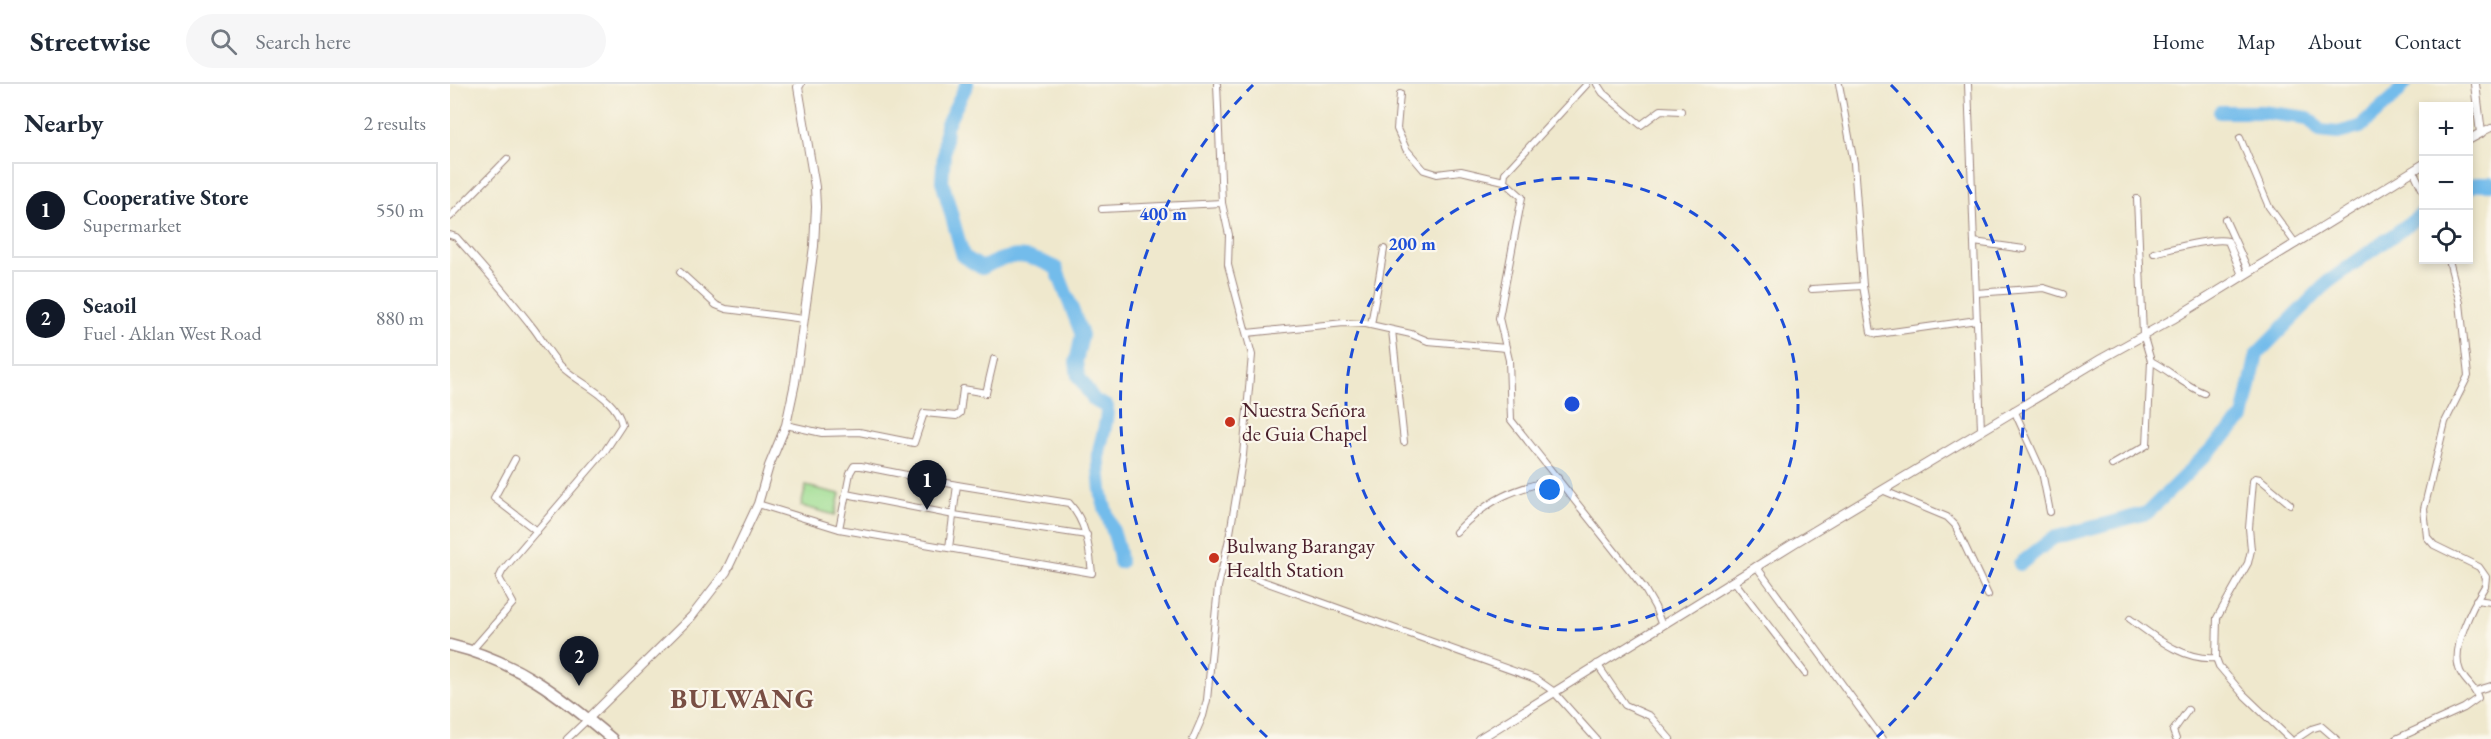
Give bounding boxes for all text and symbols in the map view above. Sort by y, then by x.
search box [186,14,606,68]
text: Streetwise [30,23,150,59]
icon: search [207,25,240,58]
text: Search here [255,27,351,56]
text: Home [2152,28,2204,55]
text: Map [2237,28,2275,55]
text: About [2308,28,2361,55]
text: Contact [2394,28,2461,55]
map controls [2419,102,2473,264]
button: + [2419,102,2473,156]
text: Nearby [24,106,104,140]
text: 2 results [363,110,426,136]
button: − [2419,156,2473,210]
text: Cooperative Store [83,183,248,212]
text: 1 [40,197,51,223]
text: 550 m [376,197,424,223]
text: 400 m [1139,202,1187,225]
button: locate [2419,210,2473,264]
text: Supermarket [83,212,181,238]
text: 200 m [1388,232,1436,255]
text: Seaoil [83,291,137,320]
text: 2 [40,305,51,331]
text: 880 m [376,305,424,331]
text: Fuel · Aklan West Road [83,320,262,346]
centre of rings [1562,394,1582,414]
place label: Nuestra Señora de Guia Chapel [1242,396,1367,447]
marker: Nuestra Señora de Guia Chapel [1223,415,1237,429]
pin: 1 [908,460,946,510]
your location [1535,475,1564,504]
place label: Bulwang Barangay Health Station [1226,532,1376,583]
marker: Bulwang Barangay Health Station [1207,551,1221,565]
pin: 2 [560,636,598,686]
district label: BULWANG [670,681,816,716]

